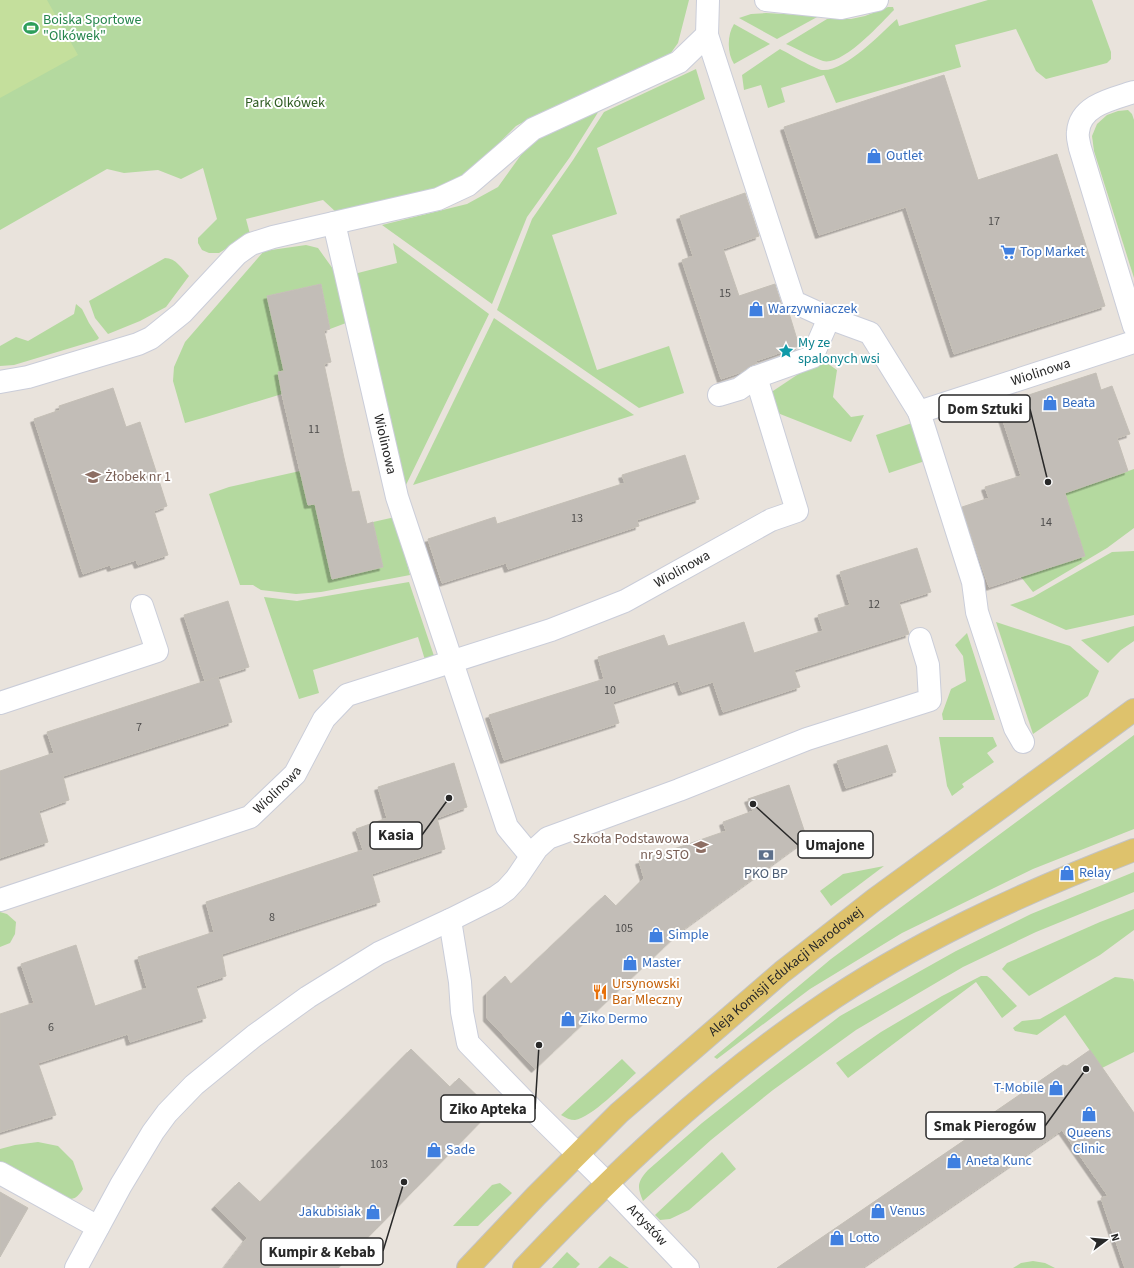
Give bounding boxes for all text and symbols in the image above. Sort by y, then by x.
place label: Boiska Sportowe "Olkówek" [43,10,142,46]
sports icon: Boiska Sportowe "Olkówek" [22,19,40,37]
park label: Park Olkówek [245,93,325,113]
place label: Outlet [886,146,923,166]
shop icon: Outlet [865,147,883,165]
house number: 17 [988,213,1000,230]
place label: Top Market [1020,242,1085,262]
supermarket icon: Top Market [999,243,1017,261]
house number: 15 [719,285,731,302]
place label: Warzywniaczek [768,299,857,319]
shop icon: Warzywniaczek [747,300,765,318]
place label: My ze spalonych wsi [798,333,880,369]
place icon: My ze spalonych wsi [777,342,795,360]
street label: Wiolinowa [1008,353,1073,391]
place label: Beata [1062,393,1095,413]
shop icon: Beata [1041,394,1059,412]
callout: Dom Sztuki [939,395,1030,422]
text: Dom Sztuki [947,399,1023,420]
street label: Wiolinowa [368,412,401,476]
house number: 11 [308,421,320,438]
place label: Żłobek nr 1 [105,467,171,487]
school or university icon: Żłobek nr 1 [84,468,102,486]
house number: 13 [571,510,583,527]
house number: 14 [1040,514,1052,531]
street label: Wiolinowa [650,546,714,593]
house number: 12 [868,596,880,613]
house number: 10 [604,682,616,699]
house number: 7 [136,719,142,736]
street label: Wiolinowa [249,763,307,819]
callout: Kasia [370,822,422,849]
text: Kasia [378,825,414,846]
place label: Szkoła Podstawowa nr 9 STO [573,829,689,865]
callout: Umajone [798,831,873,858]
text: Umajone [805,835,865,856]
school or university icon: Szkoła Podstawowa nr 9 STO [692,838,710,856]
bank icon: PKO BP [757,846,775,864]
place label: Relay [1079,863,1111,883]
place label: PKO BP [744,864,788,884]
shop icon: Relay [1058,864,1076,882]
street label: Aleja Komisji Edukacji Narodowej [704,902,867,1041]
house number: 8 [269,909,275,926]
house number: 105 [615,920,633,937]
place label: Simple [668,925,709,945]
shop icon: Simple [647,926,665,944]
place label: Master [642,953,681,973]
shop icon: Master [621,954,639,972]
place label: Ursynowski Bar Mleczny [612,974,683,1010]
restaurant icon: Ursynowski Bar Mleczny [591,983,609,1001]
place label: Ziko Dermo [580,1009,648,1029]
shop icon: Ziko Dermo [559,1010,577,1028]
house number: 6 [48,1019,54,1036]
place label: T-Mobile [994,1078,1044,1098]
shop icon: T-Mobile [1047,1079,1065,1097]
callout: Ziko Apteka [441,1095,535,1122]
text: Ziko Apteka [449,1099,527,1120]
shop icon: Queens Clinic [1080,1105,1098,1123]
callout: Smak Pierogów [926,1112,1045,1139]
text: Smak Pierogów [934,1116,1037,1137]
place label: Queens Clinic [1067,1123,1111,1159]
place label: Sade [446,1140,475,1160]
shop icon: Sade [425,1141,443,1159]
place label: Aneta Kunc [966,1151,1033,1171]
shop icon: Aneta Kunc [945,1152,963,1170]
house number: 103 [370,1156,388,1173]
street label: Artystów [622,1200,672,1251]
place label: Venus [890,1201,925,1221]
place label: Jakubisiak [298,1202,361,1222]
shop icon: Venus [869,1202,887,1220]
shop icon: Jakubisiak [364,1203,382,1221]
north arrow [1086,1220,1126,1260]
place label: Lotto [849,1228,880,1248]
shop icon: Lotto [828,1229,846,1247]
text: N [1107,1232,1123,1243]
callout: Kumpir & Kebab [261,1238,383,1265]
text: Kumpir & Kebab [269,1242,376,1263]

